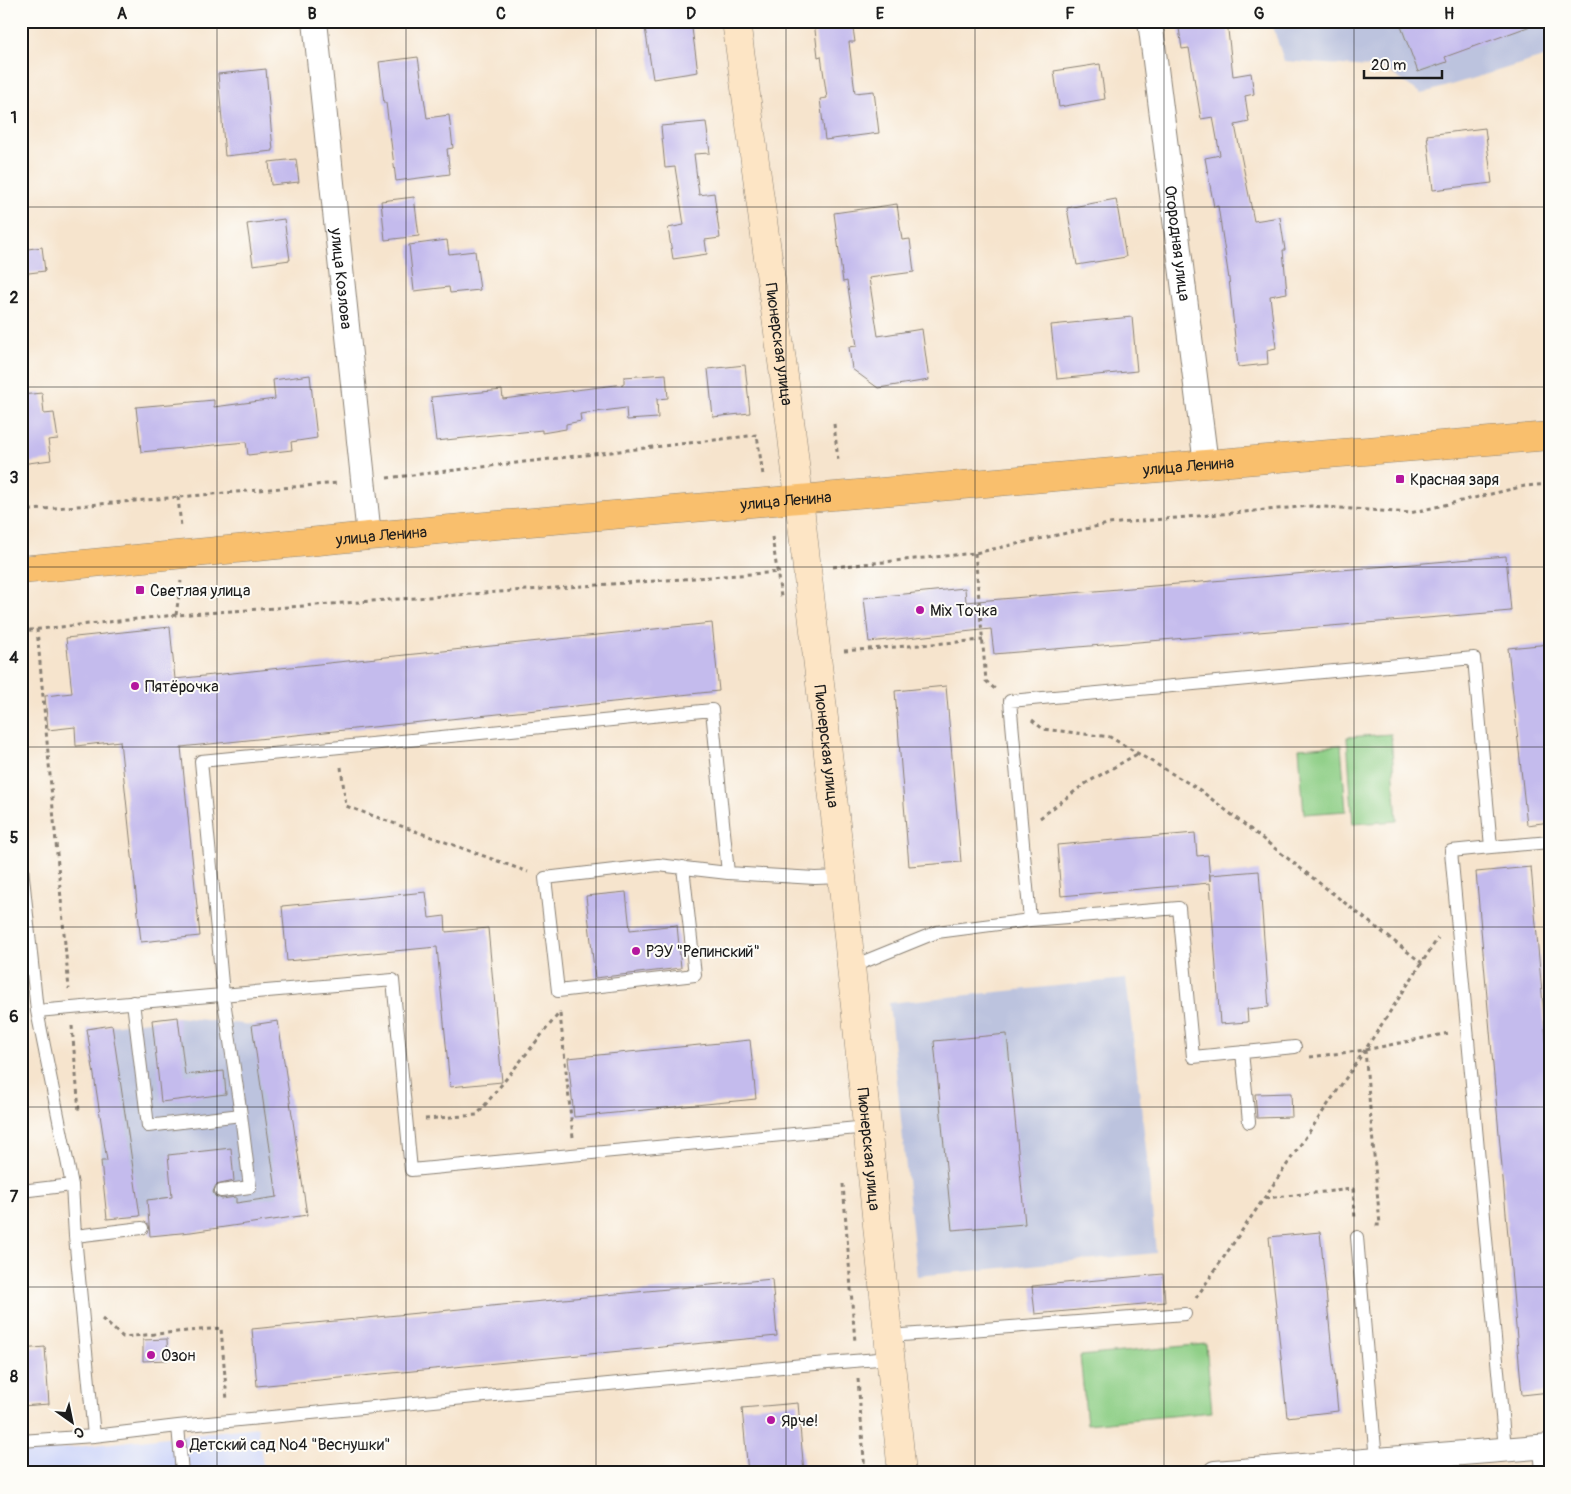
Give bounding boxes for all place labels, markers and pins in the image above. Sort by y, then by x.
place label: Красная заря [1410,470,1499,490]
marker: Красная заря [1394,473,1406,485]
place label: Светлая улица [150,581,250,601]
marker: Светлая улица [134,584,146,596]
place label: Mix Точка [930,601,997,621]
marker: Mix Точка [914,604,926,616]
place label: Пятёрочка [145,677,219,697]
marker: Пятёрочка [129,680,141,692]
place label: РЭУ "Репинский" [646,942,760,962]
marker: РЭУ "Репинский" [630,945,642,957]
place label: Озон [161,1346,195,1366]
marker: Озон [145,1349,157,1361]
place label: Ярче! [781,1411,818,1431]
marker: Ярче! [765,1414,777,1426]
place label: Детский сад №4 "Веснушки" [189,1435,391,1455]
marker: Детский сад №4 "Веснушки" [174,1438,186,1450]

